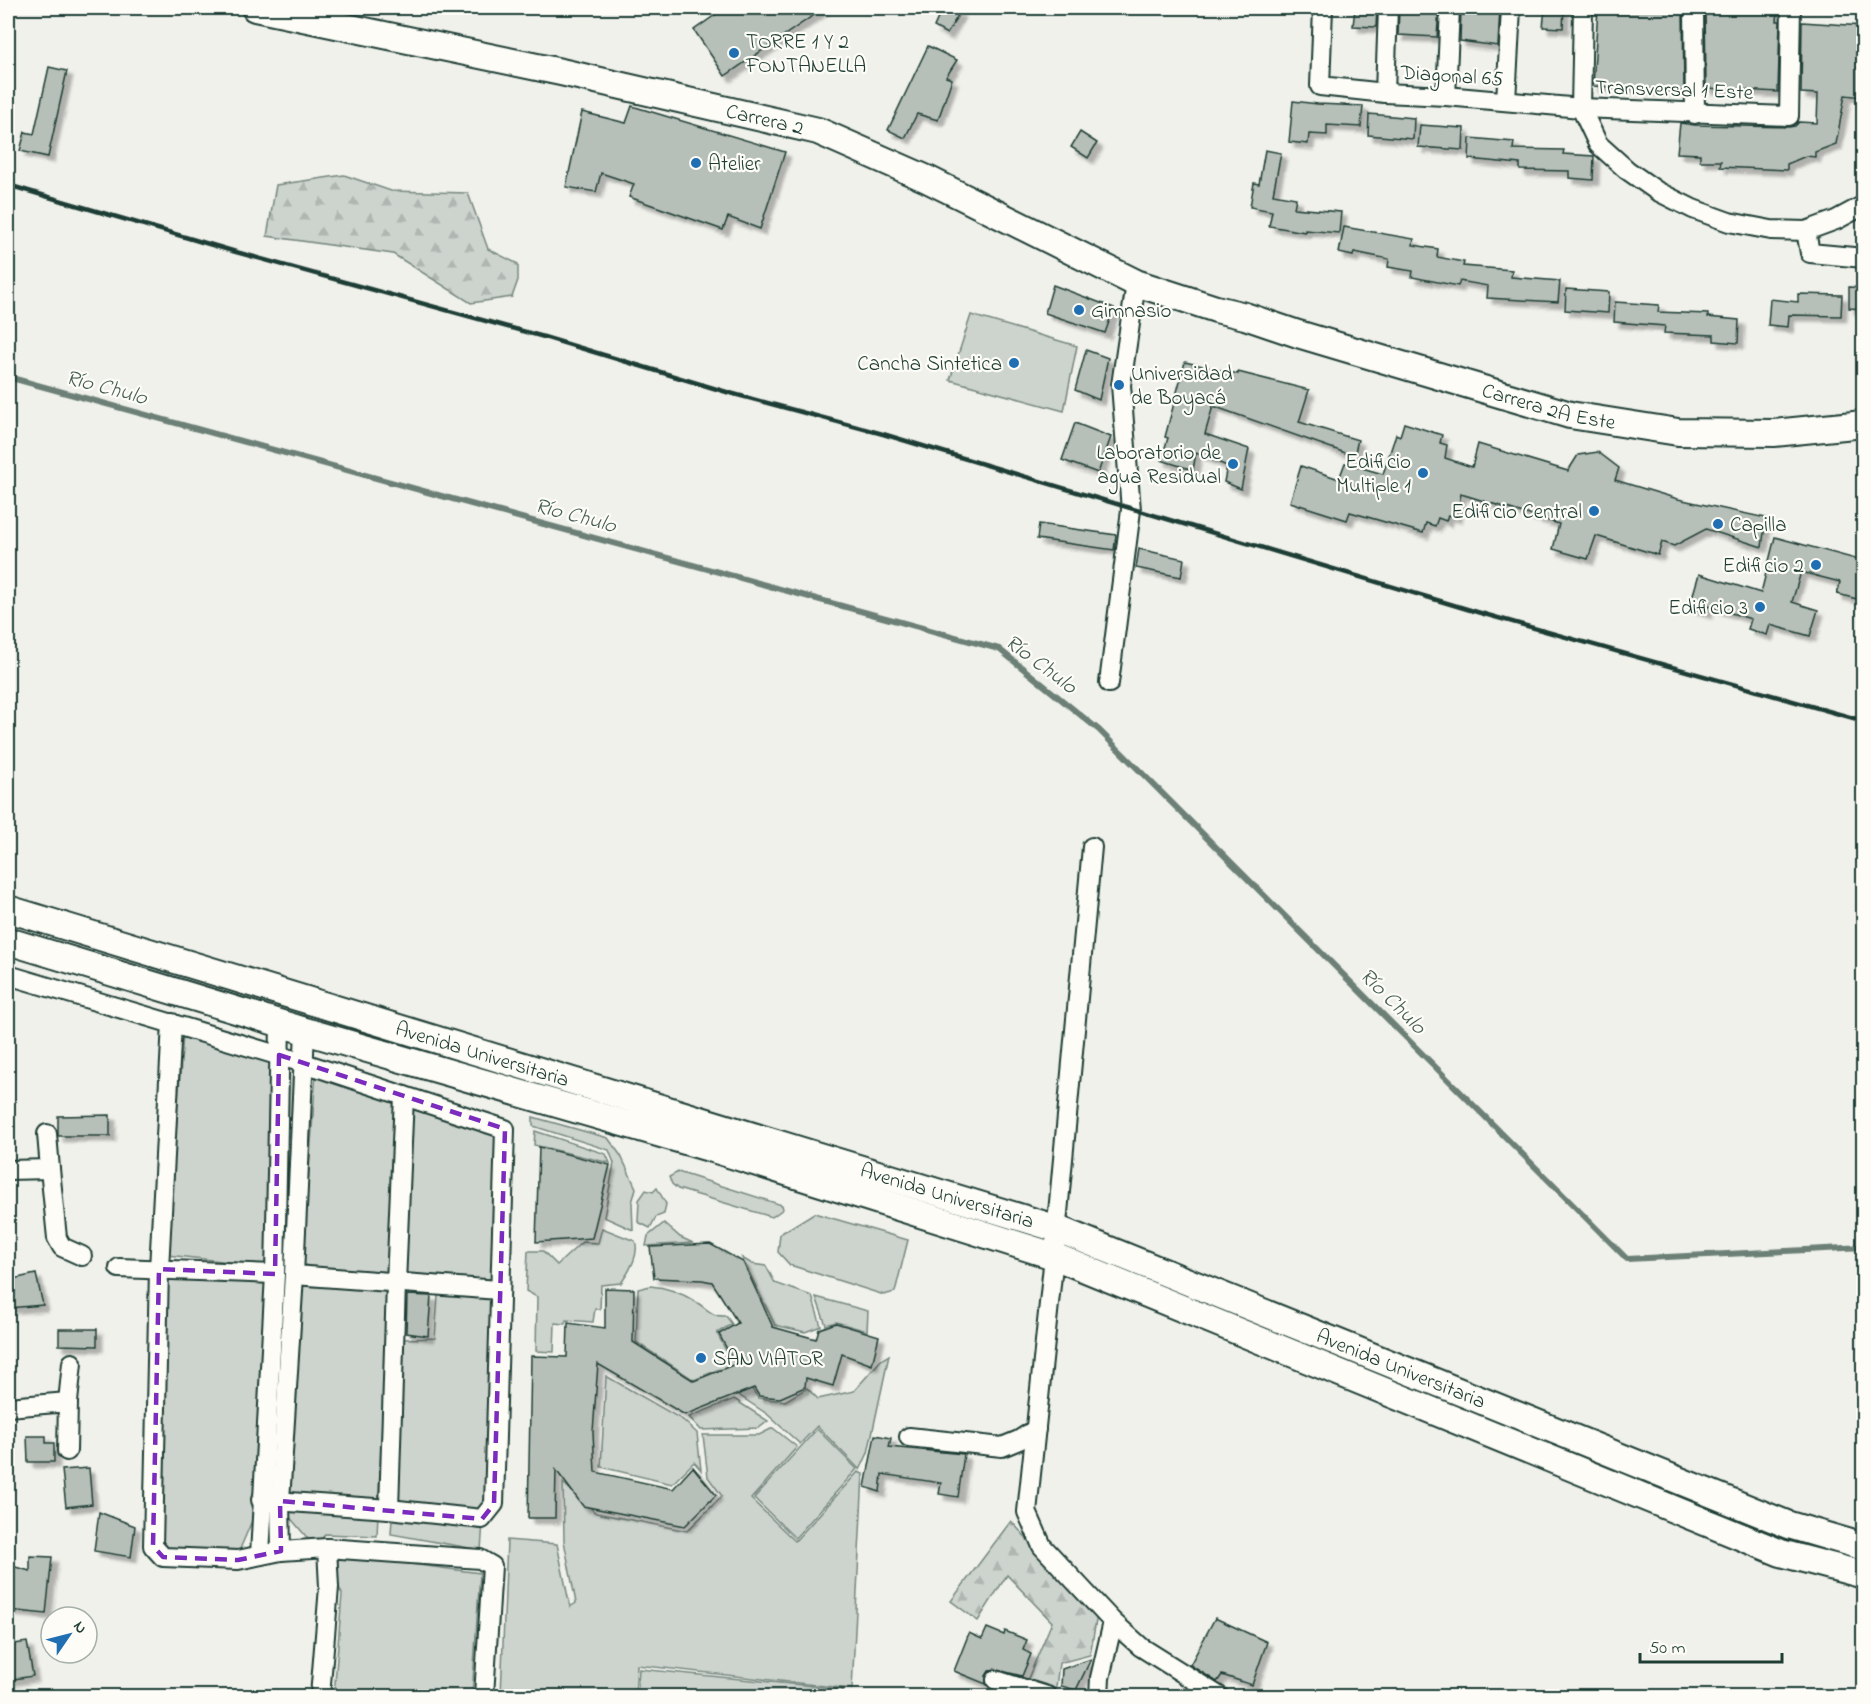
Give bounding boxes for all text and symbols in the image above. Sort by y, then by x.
place label: TORRE 1 Y 2 FONTANELLA [745,28,866,82]
marker: TORRE 1 Y 2 FONTANELLA [727,46,741,60]
street label: Diagonal 65 [1398,58,1504,98]
street label: Transversal 1 Este [1594,73,1754,109]
street label: Carrera 2 [723,97,806,144]
place label: Atelier [708,150,761,180]
marker: Atelier [689,156,703,170]
place label: Gimnasio [1091,297,1171,327]
marker: Gimnasio [1072,303,1086,317]
place label: Cancha Sintetica [857,350,1002,380]
marker: Cancha Sintetica [1007,356,1021,370]
place label: Universidad de Boyacá [1131,360,1233,416]
water label: Río Chulo [62,363,152,416]
street label: Carrera 2A Este [1478,377,1618,439]
marker: Universidad de Boyacá [1112,378,1126,392]
place label: Laboratorio de agua Residual [1096,439,1222,495]
place label: Edificio Multiple 1 [1336,448,1411,502]
marker: Laboratorio de agua Residual [1226,457,1240,471]
marker: Edificio Multiple 1 [1416,466,1430,480]
water label: Río Chulo [531,491,621,544]
place label: Edificio Central [1451,498,1582,528]
marker: Edificio Central [1587,504,1601,518]
place label: Capilla [1730,511,1786,541]
marker: Capilla [1711,517,1725,531]
place label: Edificio 2 [1722,552,1804,582]
marker: Edificio 2 [1809,558,1823,572]
place label: Edificio 3 [1668,594,1748,624]
marker: Edificio 3 [1753,600,1767,614]
water label: Río Chulo [997,628,1084,704]
water label: Río Chulo [1351,961,1434,1044]
street label: Avenida Universitaria [391,1015,572,1096]
street label: Avenida Universitaria [856,1156,1037,1238]
street label: Avenida Universitaria [1311,1322,1490,1418]
place label: SAN VIATOR [713,1345,823,1375]
marker: SAN VIATOR [694,1351,708,1365]
north arrow [39,1605,99,1665]
text: N [67,1616,93,1639]
scale bar [1640,1626,1782,1664]
text: 50 m [1649,1636,1686,1662]

